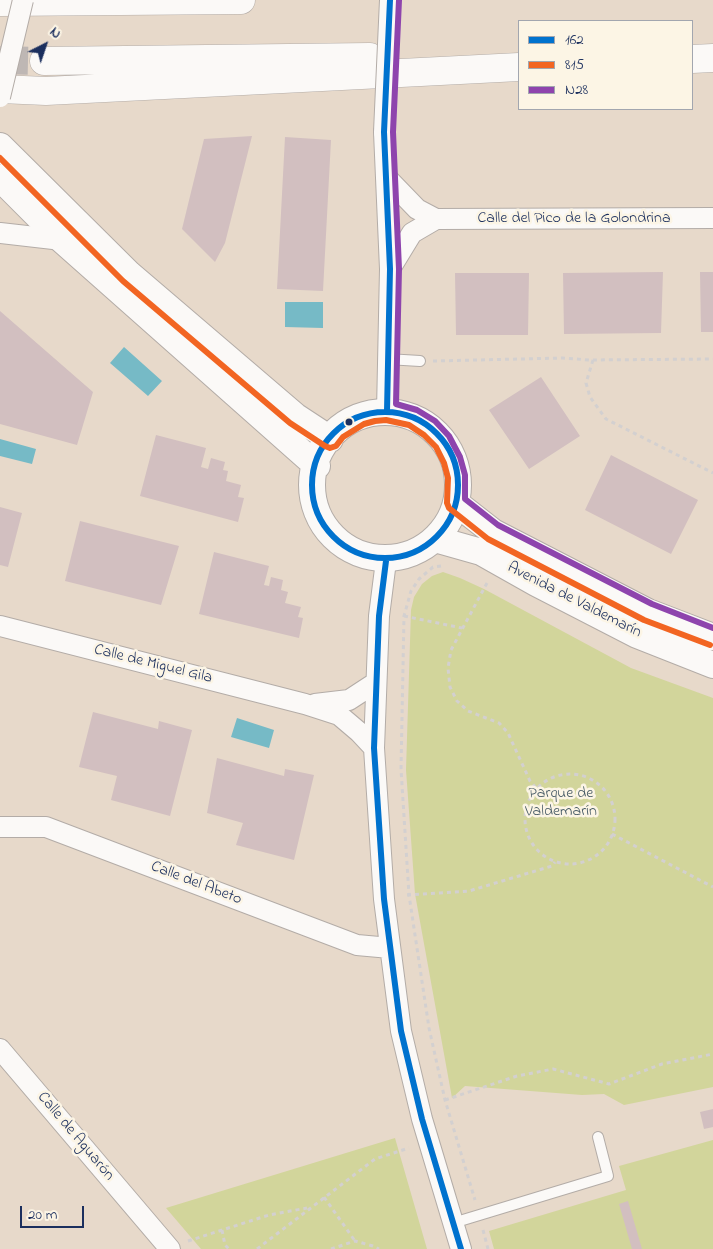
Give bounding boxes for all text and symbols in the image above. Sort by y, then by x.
north arrow [20,20,70,70]
legend [518,20,693,110]
text: N [45,22,66,44]
text: 162 [565,29,584,51]
text: 815 [565,54,584,76]
text: N28 [565,79,588,101]
street label: Calle del Pico de la Golondrina [477,209,671,229]
unlabelled marker [344,417,354,427]
street label: Avenida de Valdemarín [504,559,644,643]
street label: Calle de Miguel Gila [92,641,214,689]
park label: Parque de Valdemarín [525,784,597,822]
street label: Calle del Abeto [148,858,244,910]
street label: Calle de Aguarón [32,1089,118,1185]
scale bar [22,1196,86,1228]
text: 20 m [28,1204,57,1226]

